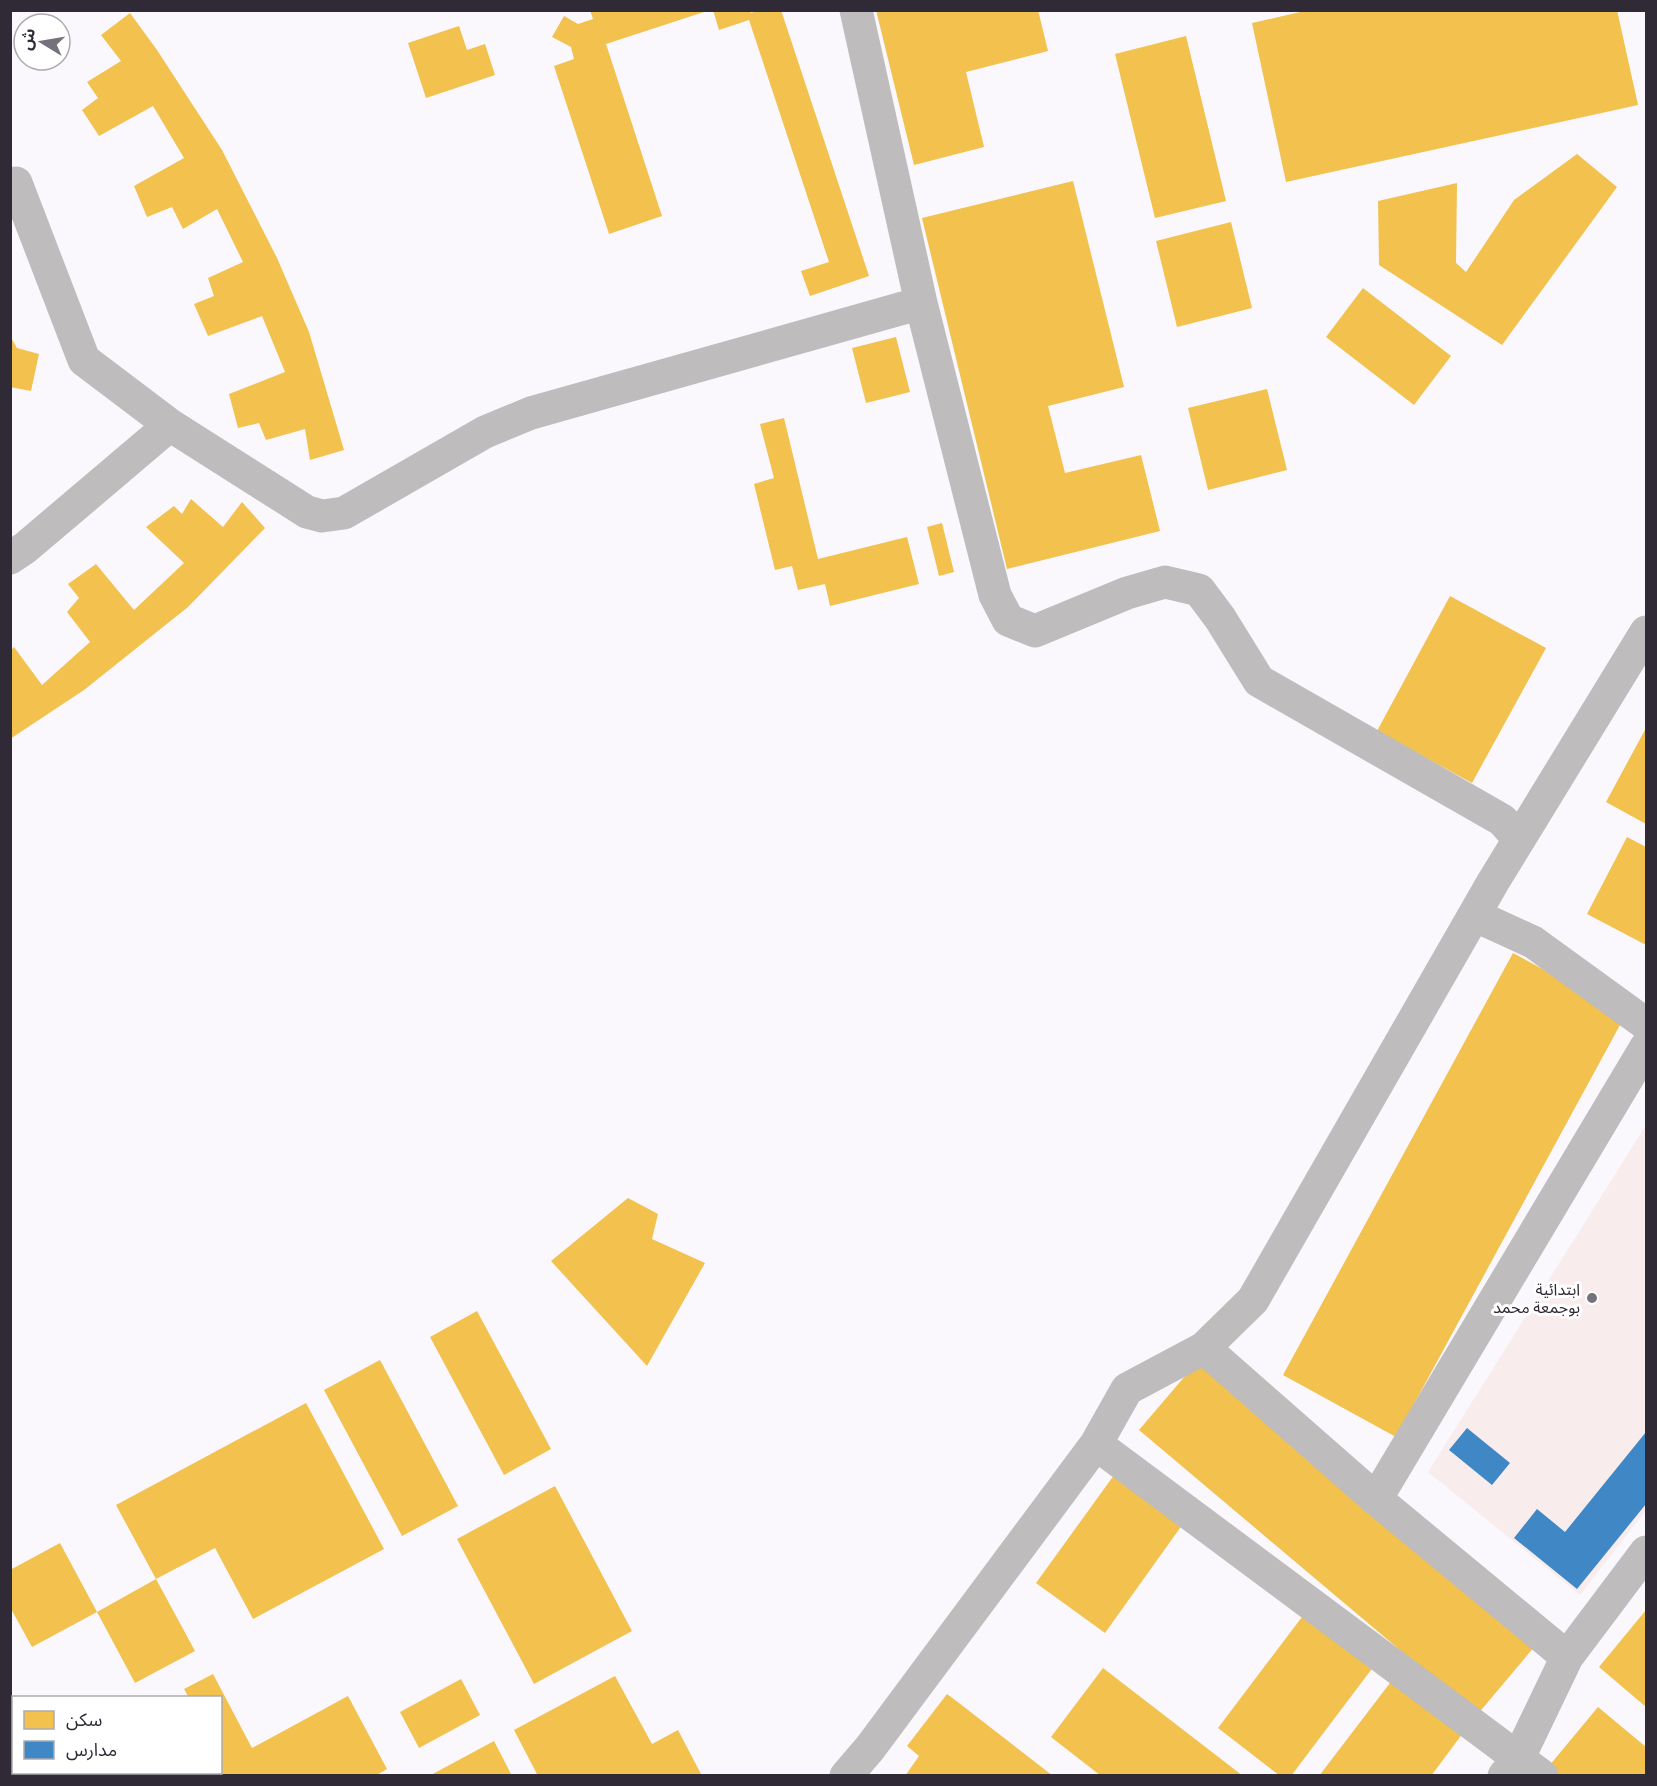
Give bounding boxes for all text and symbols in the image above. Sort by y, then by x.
north arrow [12,12,72,72]
text: ش [14,26,40,52]
place label: ابتدائية بوجمعة محمد [1493,1278,1580,1318]
marker: ابتدائية بوجمعة محمد [1585,1291,1599,1305]
legend [12,1696,222,1774]
text: سكن [66,1707,102,1732]
text: مدارس [66,1737,117,1762]

